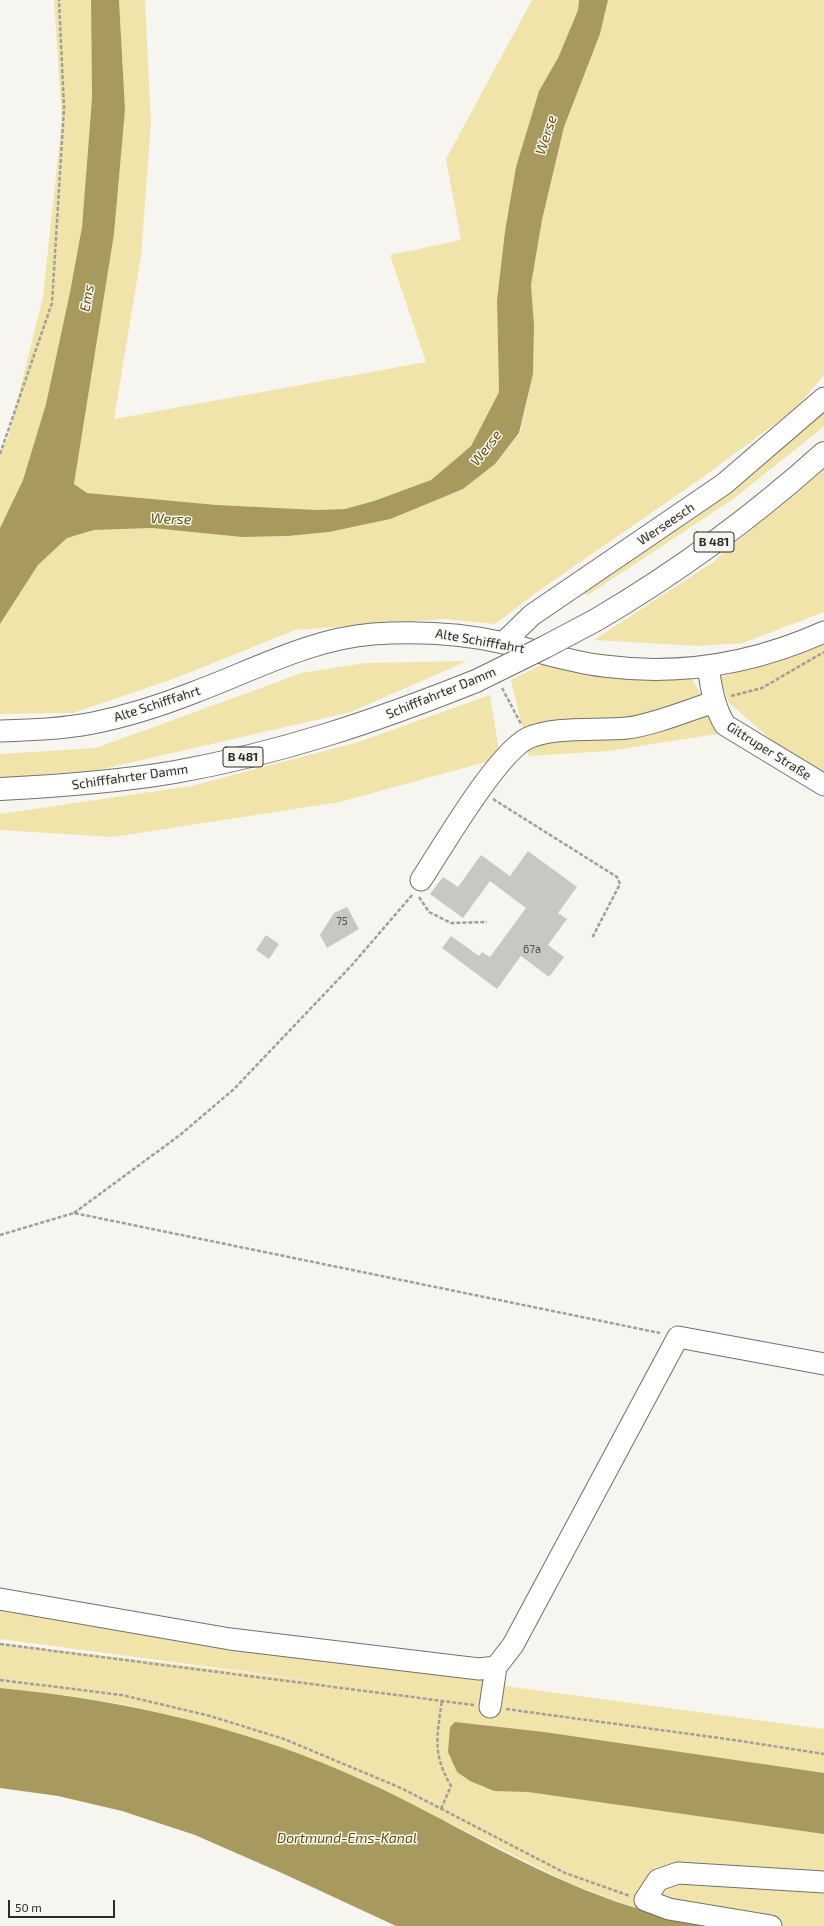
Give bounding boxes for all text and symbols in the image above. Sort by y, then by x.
water label: Werse [532,113,560,157]
water label: Ems [76,283,98,313]
water label: Werse [467,427,505,469]
street label: Werseesch [635,499,697,549]
water label: Werse [150,510,192,528]
road number: B 481 [694,532,734,552]
street label: Alte Schifffahrt [434,625,526,657]
street label: Schifffahrter Damm [384,664,498,722]
street label: Alte Schifffahrt [112,683,202,725]
street label: Gittruper Straße [724,719,814,783]
road number: B 481 [223,747,263,767]
street label: Schifffahrter Damm [71,761,189,793]
house number: 75 [336,914,348,928]
house number: 67a [523,942,541,956]
water label: Dortmund-Ems-Kanal [277,1830,417,1846]
scale bar [10,1892,117,1918]
text: 50 m [15,1900,42,1914]

